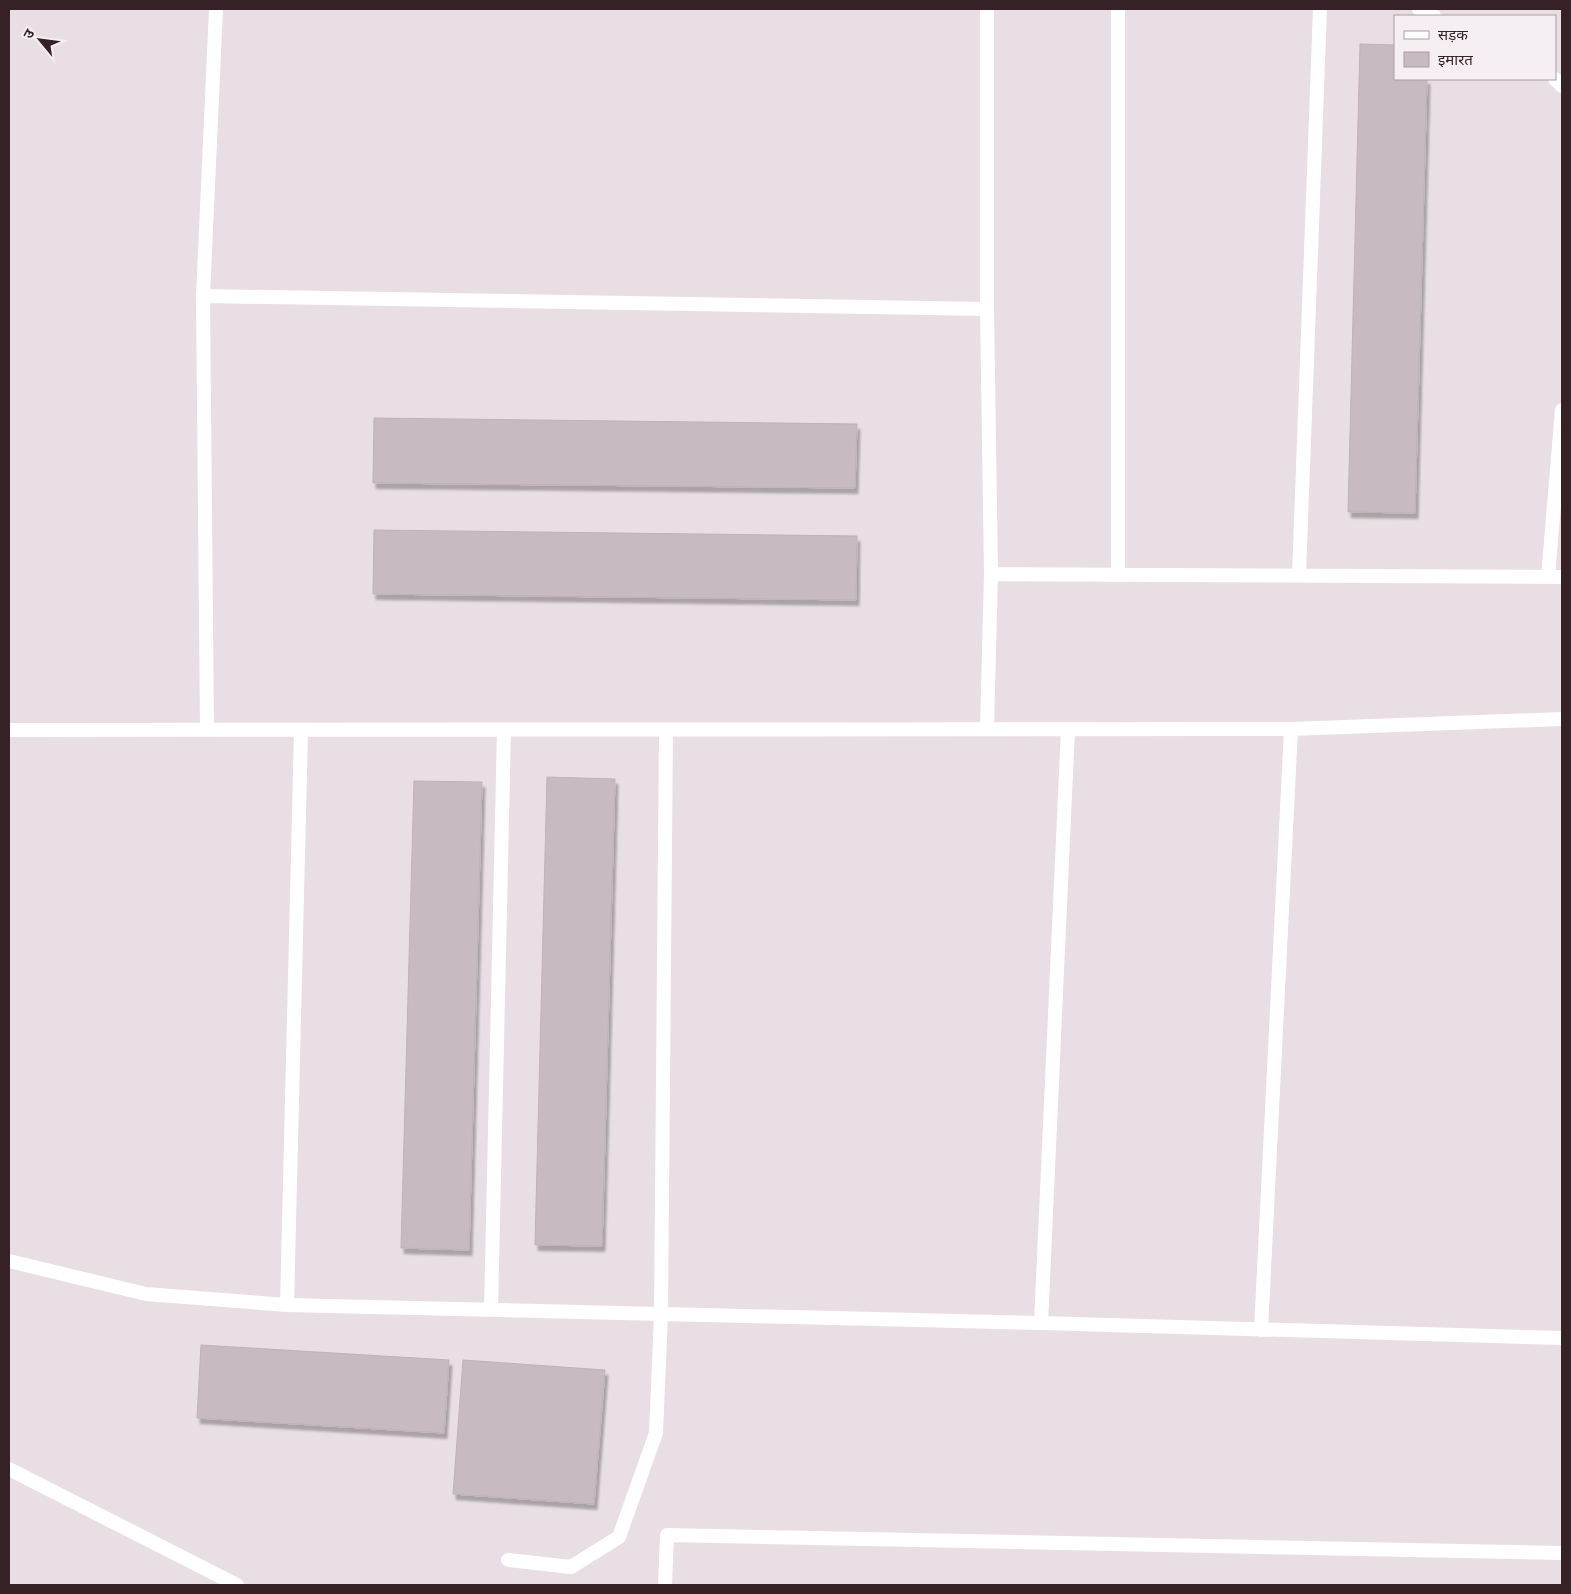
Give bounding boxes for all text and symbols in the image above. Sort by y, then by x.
north arrow [15,15,65,65]
legend [1394,15,1556,80]
text: सड़क [1438,24,1468,44]
text: उ [18,25,39,42]
text: इमारत [1438,49,1473,69]

